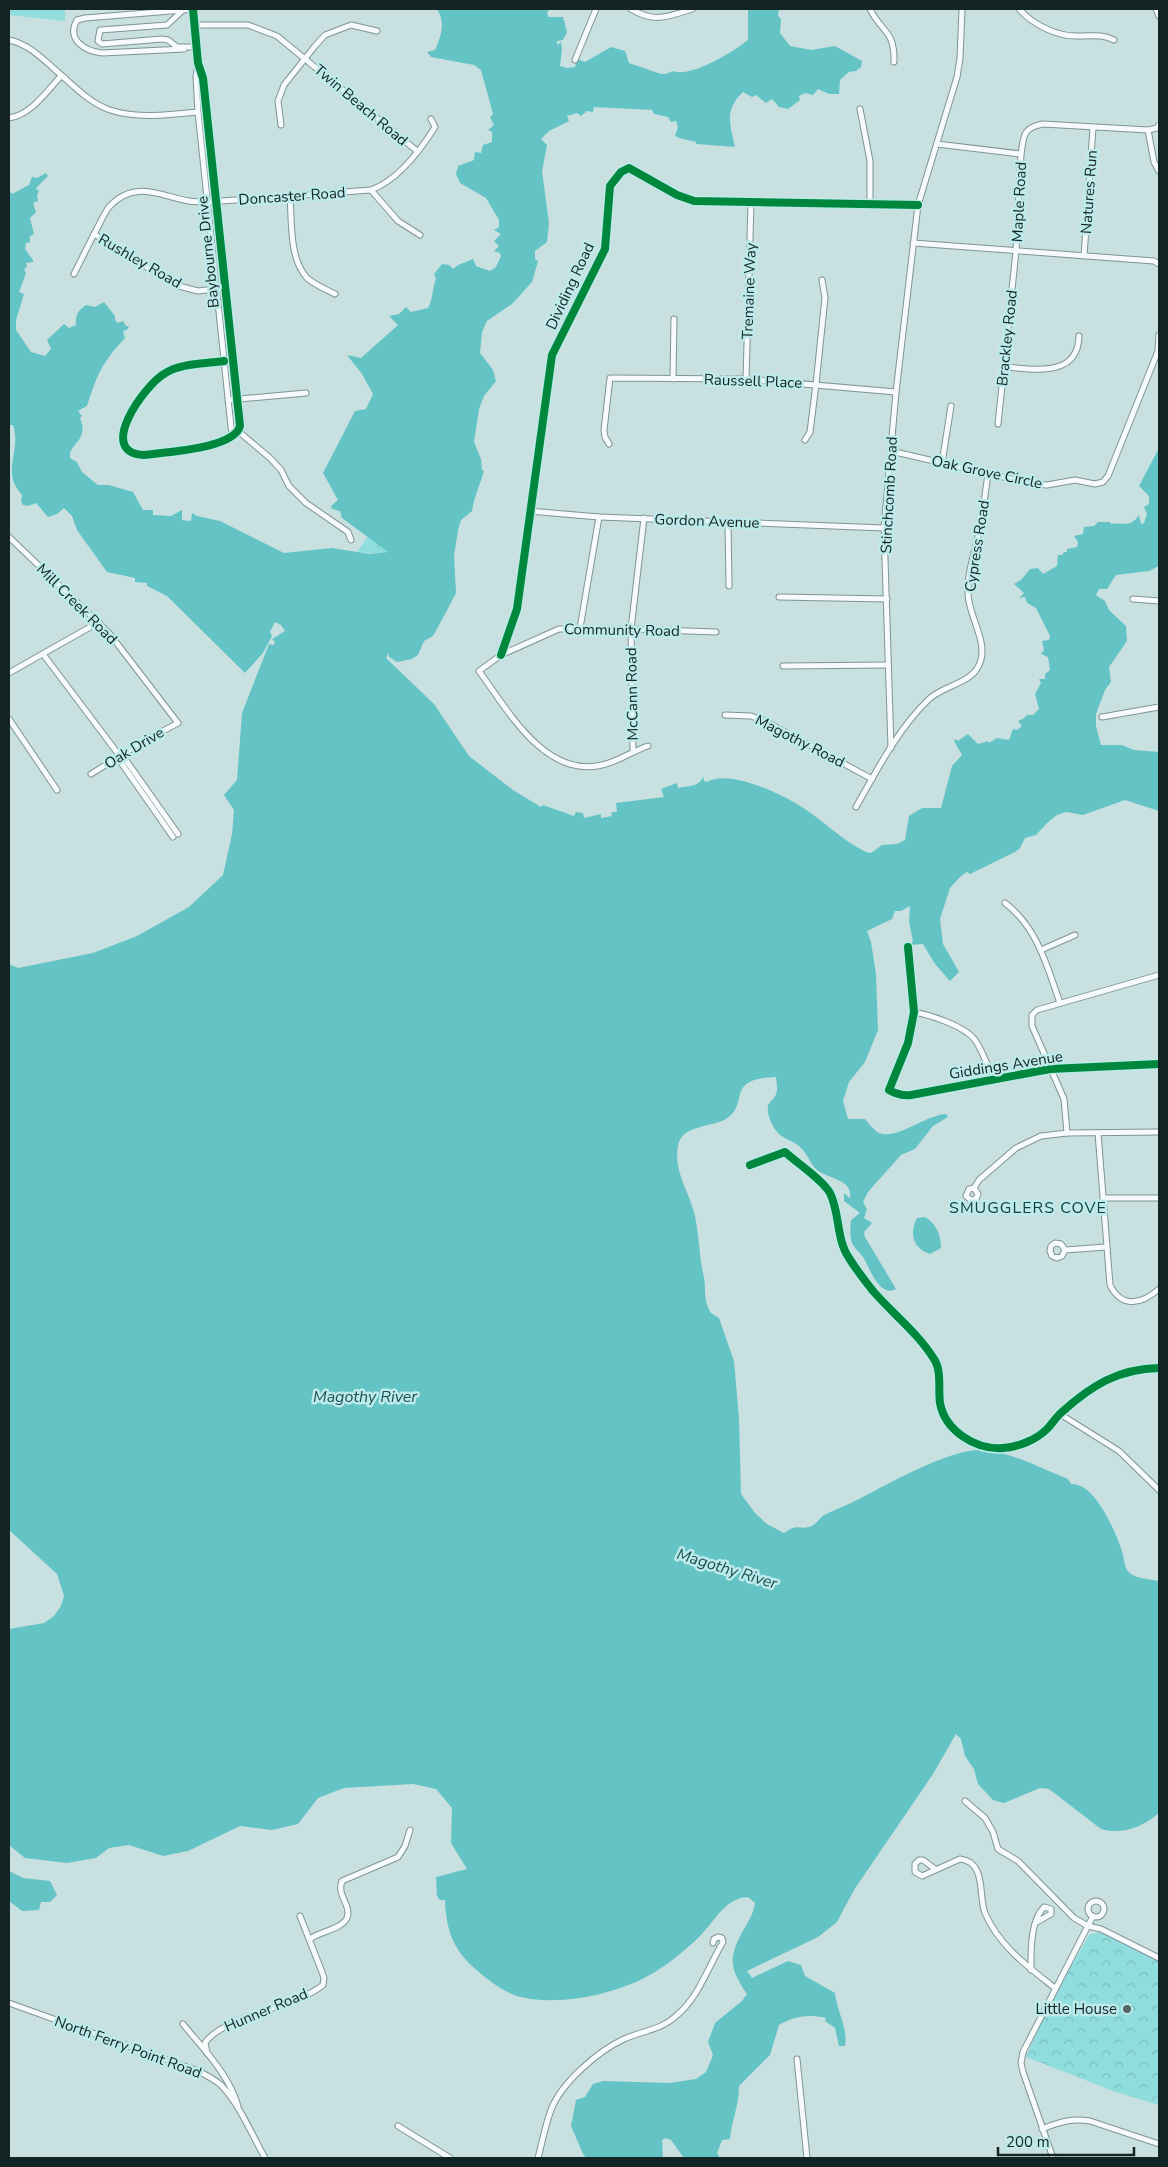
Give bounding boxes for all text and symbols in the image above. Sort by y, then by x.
street label: Twin Beach Road [310,60,412,150]
street label: Natures Run [1076,149,1102,235]
street label: Maple Road [1007,161,1031,243]
street label: Doncaster Road [238,182,346,210]
street label: Baybourne Drive [192,195,224,309]
street label: Rushley Road [95,229,185,293]
street label: Dividing Road [541,239,599,333]
street label: Tremaine Way [737,242,761,340]
street label: Brackley Road [992,289,1022,387]
street label: Raussell Place [704,369,802,393]
street label: Stinchcomb Road [876,436,902,554]
street label: Oak Grove Circle [930,450,1044,494]
street label: Cypress Road [960,499,994,593]
street label: Gordon Avenue [654,509,760,533]
street label: Mill Creek Road [32,559,122,649]
street label: Community Road [564,619,680,641]
street label: McCann Road [621,647,643,741]
street label: Magothy Road [752,710,848,772]
street label: Oak Drive [100,722,168,774]
street label: Giddings Avenue [948,1046,1064,1084]
district label: SMUGGLERS COVE [949,1197,1107,1219]
water label: Magothy River [313,1386,418,1408]
water label: Magothy River [674,1543,781,1595]
street label: Hunner Road [221,1983,311,2037]
place label: Little House [1036,1999,1117,2019]
marker: Little House [1121,2003,1133,2015]
street label: North Ferry Point Road [52,2011,204,2083]
scale bar [998,2124,1134,2156]
text: 200 m [1006,2132,1050,2152]

